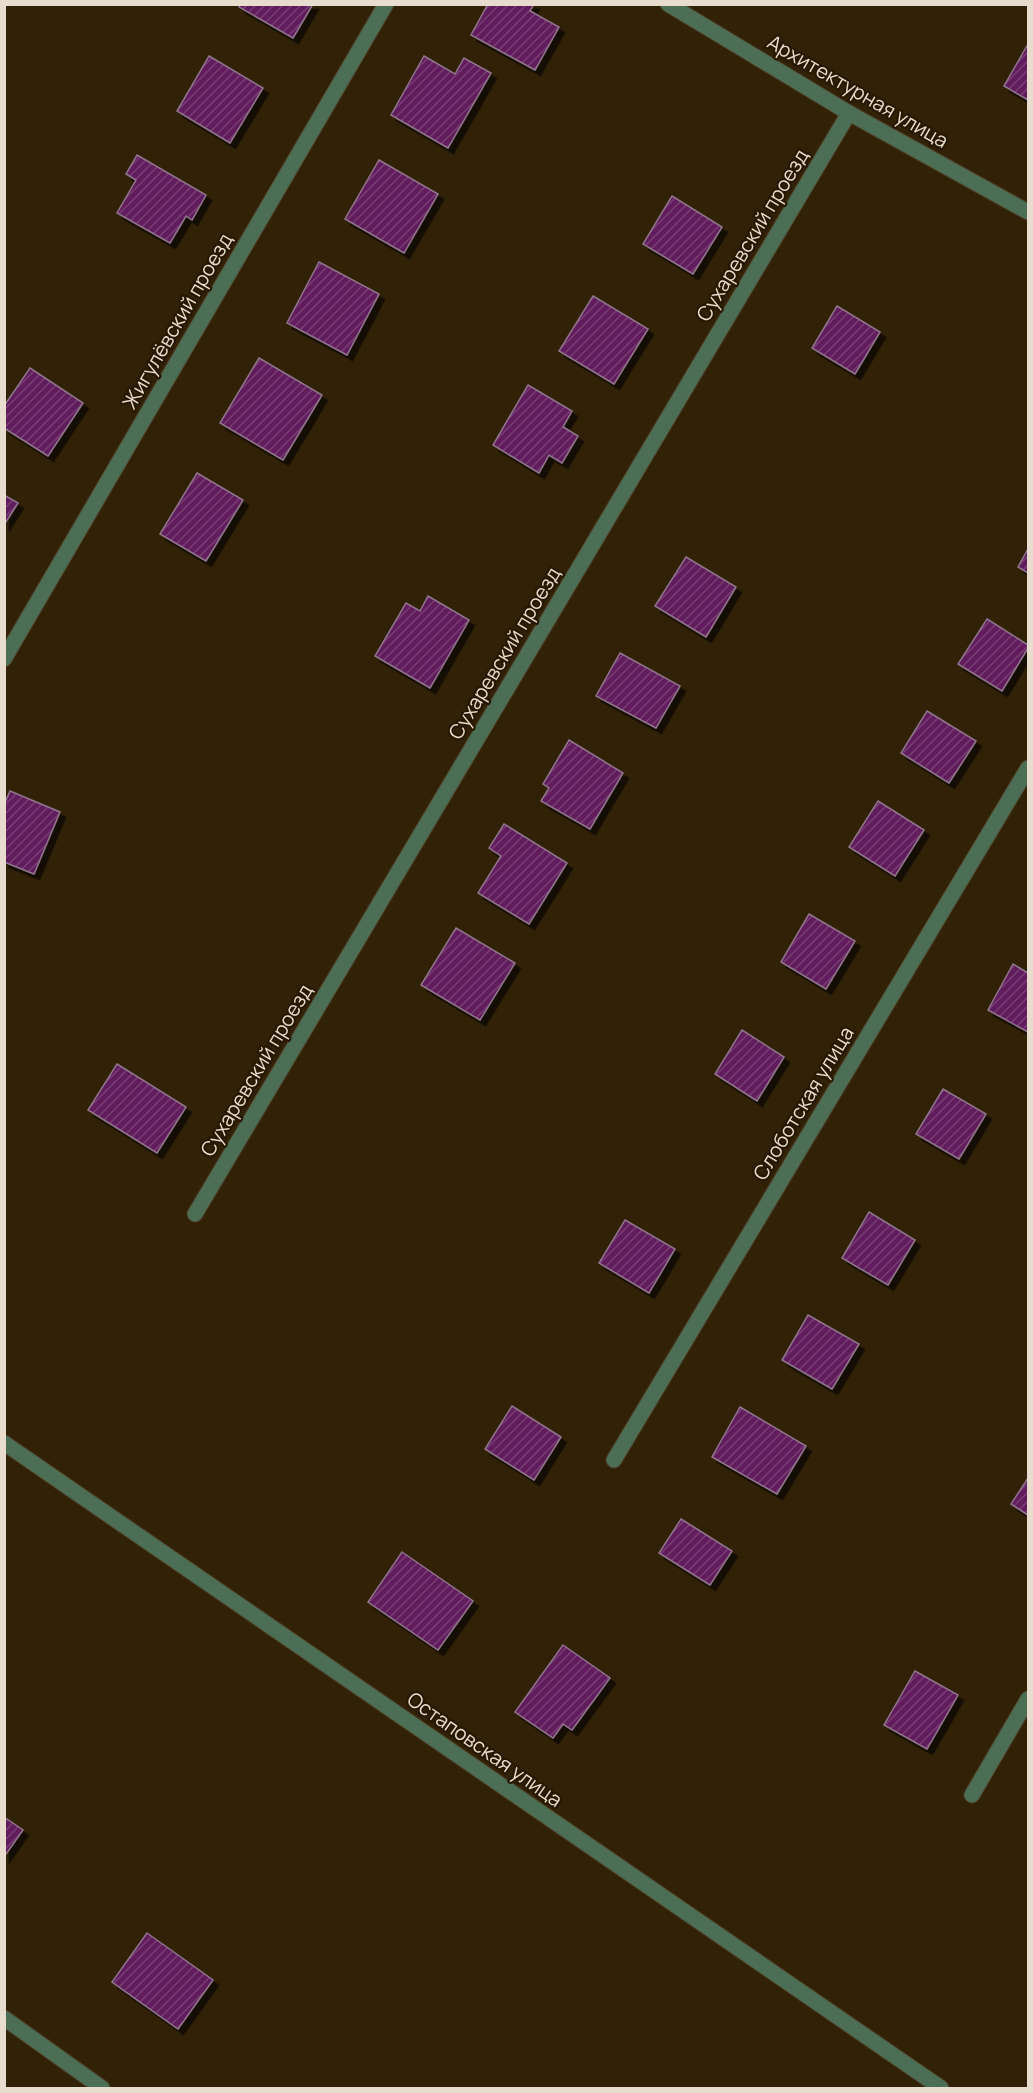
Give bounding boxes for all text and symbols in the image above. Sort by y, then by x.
street label: Архитектурная улица [763,28,953,154]
street label: Сухаревский проезд [690,144,814,326]
street label: Жигулёвский проезд [116,228,238,414]
street label: Сухаревский проезд [442,562,566,744]
street label: Сухаревский проезд [194,979,318,1161]
street label: Слоботская улица [746,1021,860,1185]
street label: Остаповская улица [402,1685,568,1813]

